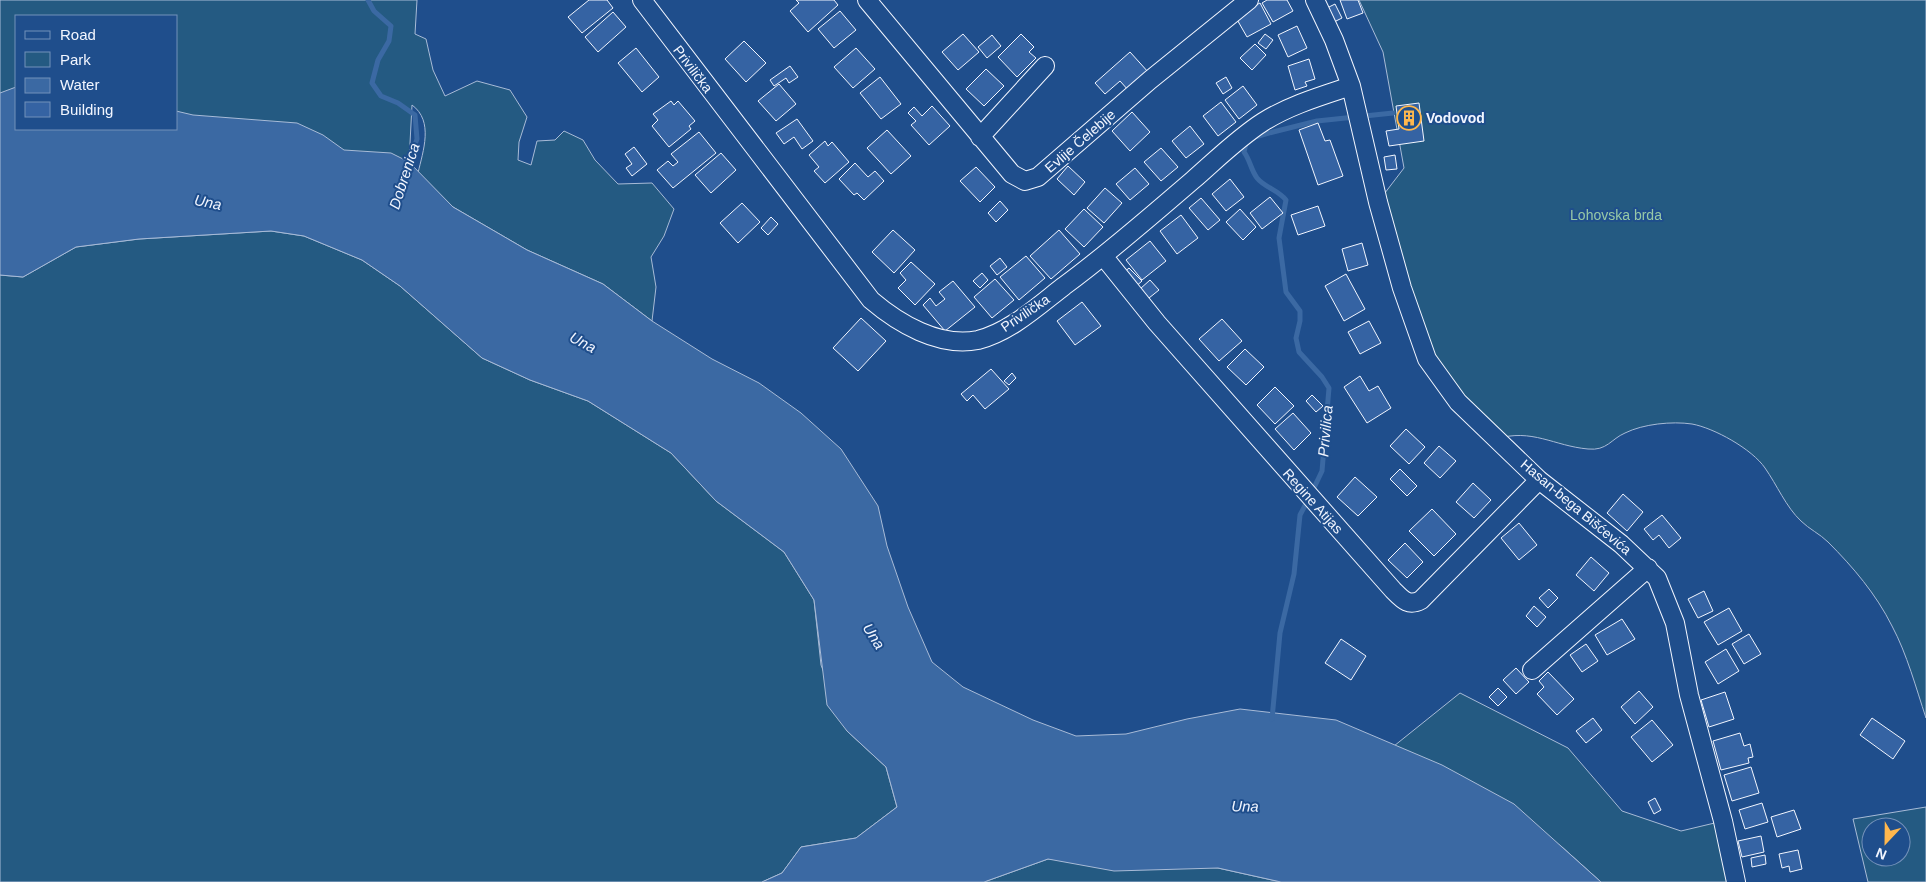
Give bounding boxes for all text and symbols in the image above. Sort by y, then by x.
legend [15,15,178,130]
text: Road [60,26,96,43]
street label: Privilička [670,42,716,96]
text: Park [60,51,91,68]
text: Water [60,76,99,93]
text: Building [60,101,113,118]
building icon: Vodovod [1396,105,1422,131]
street label: Evlije Čelebije [1042,106,1119,176]
place label: Vodovod [1426,110,1485,126]
water label: Dobrenica [385,141,423,211]
water label: Una [193,191,223,213]
park label: Lohovska brda [1570,207,1662,223]
street label: Privilička [998,291,1053,335]
water label: Una [567,328,599,356]
water label: Privilica [1314,405,1336,457]
street label: Hasan-bega Bišćevića [1518,456,1635,558]
street label: Regine Atijas [1280,465,1346,537]
water label: Una [859,620,889,652]
water label: Una [1231,797,1259,815]
north arrow [1861,817,1911,867]
text: N [1873,845,1889,863]

